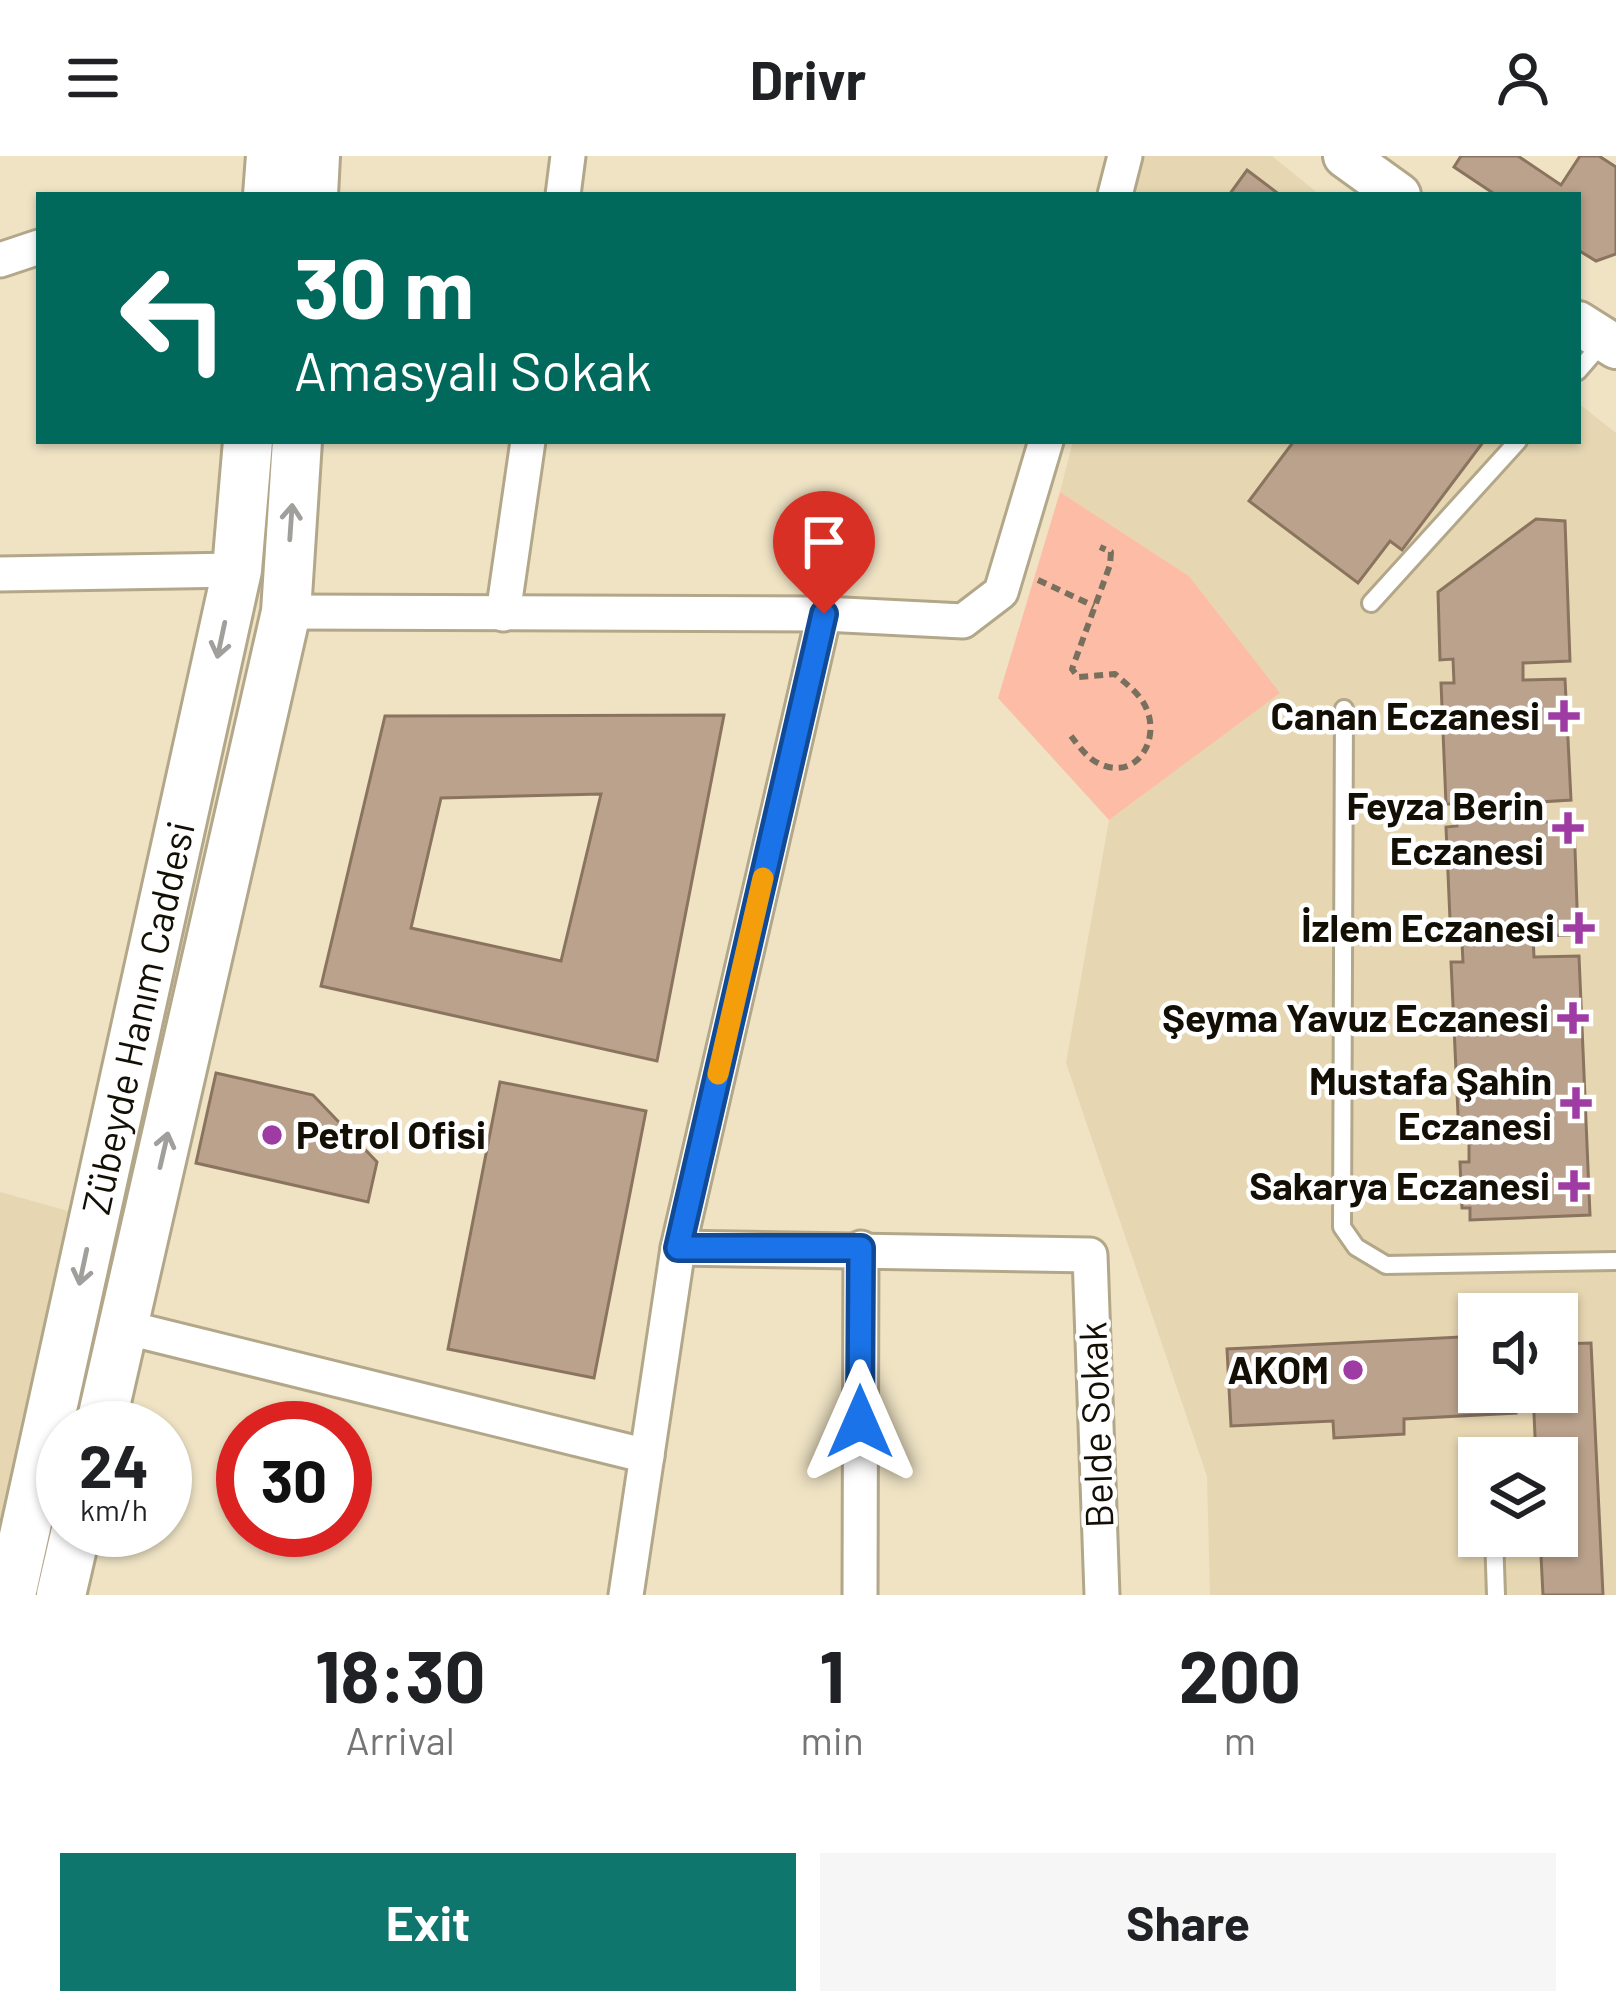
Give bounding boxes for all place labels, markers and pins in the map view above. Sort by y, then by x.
pin [773,491,875,614]
place label: Canan Eczanesi [1270,691,1540,738]
marker: Canan Eczanesi [1551,703,1577,729]
place label: Feyza Berin Eczanesi [1347,781,1544,873]
marker: Feyza Berin Eczanesi [1555,815,1581,841]
place label: İzlem Eczanesi [1301,903,1555,950]
marker: İzlem Eczanesi [1566,915,1592,941]
place label: Şeyma Yavuz Eczanesi [1162,993,1549,1040]
marker: Şeyma Yavuz Eczanesi [1560,1005,1586,1031]
place label: Mustafa Şahin Eczanesi [1309,1056,1552,1148]
marker: Mustafa Şahin Eczanesi [1563,1090,1589,1116]
place label: Petrol Ofisi [296,1110,486,1157]
marker: Petrol Ofisi [259,1122,285,1148]
place label: Sakarya Eczanesi [1249,1161,1550,1208]
marker: Sakarya Eczanesi [1561,1173,1587,1199]
place label: AKOM [1227,1345,1329,1392]
marker: AKOM [1340,1357,1366,1383]

